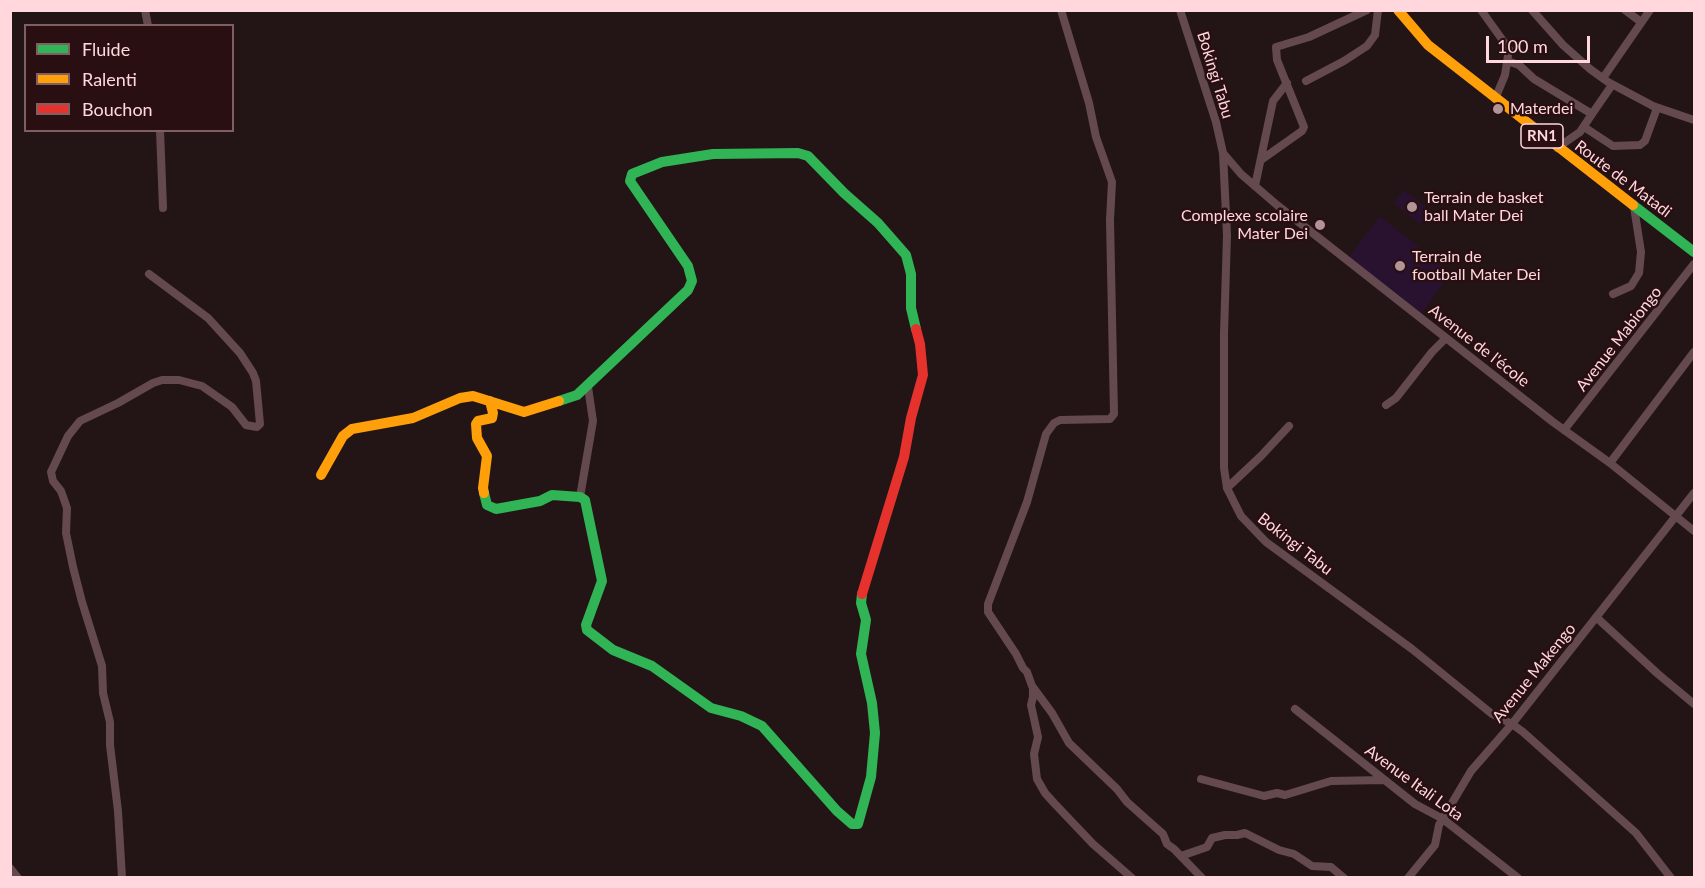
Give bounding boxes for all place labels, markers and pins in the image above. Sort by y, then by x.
place label: Materdei [1510,99,1573,119]
marker: Materdei [1491,102,1505,116]
place label: Terrain de basket ball Mater Dei [1424,188,1543,226]
marker: Terrain de basket ball Mater Dei [1405,200,1419,214]
place label: Complexe scolaire Mater Dei [1181,206,1308,244]
marker: Complexe scolaire Mater Dei [1313,218,1327,232]
place label: Terrain de football Mater Dei [1412,247,1541,285]
marker: Terrain de football Mater Dei [1393,259,1407,273]

